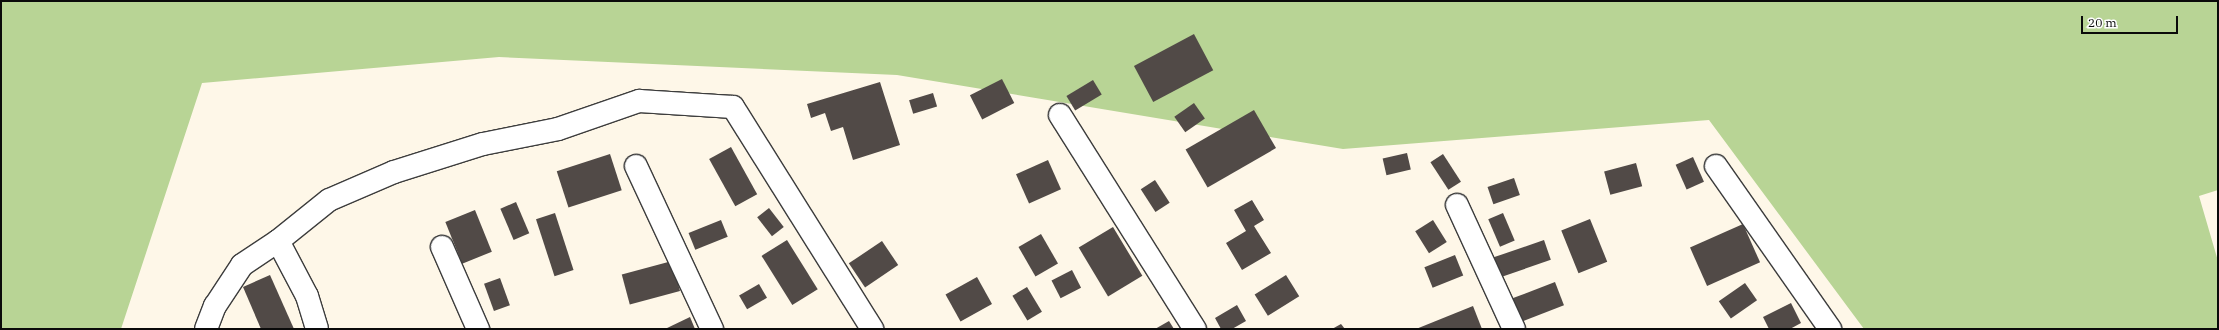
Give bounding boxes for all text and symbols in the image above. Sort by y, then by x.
scale bar [2083,8,2180,34]
text: 20 m [2088,15,2117,30]

